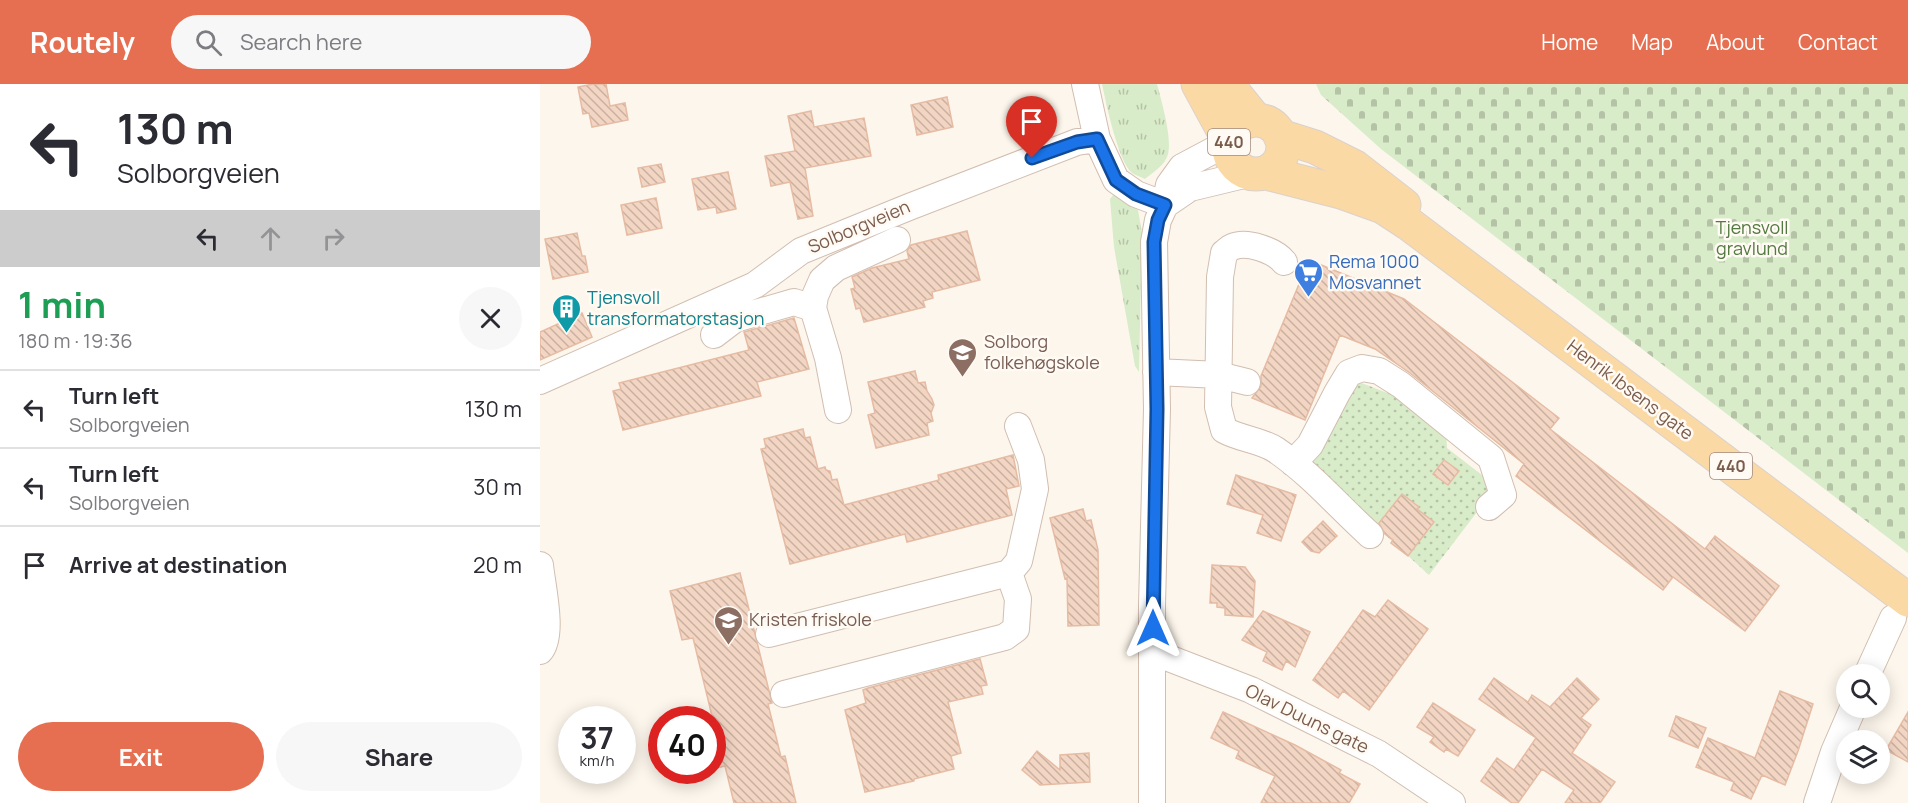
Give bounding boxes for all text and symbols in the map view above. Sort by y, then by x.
search box [171,15,591,69]
text: Routely [30,23,135,61]
icon: search [192,26,225,59]
text: Search here [240,27,362,57]
text: Home [1541,28,1598,56]
text: Map [1631,28,1673,56]
text: About [1706,28,1765,56]
text: Contact [1798,28,1878,56]
pin [1006,96,1057,158]
text: 130 m [117,99,234,157]
icon: arrive [1015,105,1048,138]
icon: left [18,108,96,186]
road number: 440 [1208,129,1250,155]
text: Solborgveien [117,154,280,191]
street label: Solborgveien [804,194,913,258]
park label: Tjensvoll gravlund [1715,215,1789,260]
icon: left [191,222,224,255]
icon: ahead [254,222,287,255]
icon: right [317,222,350,255]
place label: Rema 1000 Mosvannet [1329,249,1421,294]
supermarket icon: Rema 1000 Mosvannet [1292,256,1324,298]
text: 1 min [18,280,106,329]
place label: Tjensvoll transformatorstasjon [587,285,764,330]
button: close [459,287,522,350]
building icon: Tjensvoll transformatorstasjon [550,292,582,334]
text: 180 m · 19:36 [18,327,133,354]
place label: Solborg folkehøgskole [984,329,1100,374]
street label: Henrik Ibsens gate [1562,334,1699,445]
school or university icon: Solborg folkehøgskole [947,336,979,378]
text: Turn left [69,381,159,411]
icon: left [18,393,51,426]
text: 130 m [465,394,522,424]
text: Solborgveien [69,411,190,438]
road number: 440 [1710,453,1752,479]
text: Turn left [69,459,159,489]
icon: left [18,471,51,504]
text: 30 m [473,472,522,502]
text: Solborgveien [69,489,190,516]
icon: arrive [18,549,51,582]
text: Arrive at destination [69,550,287,580]
text: 20 m [473,550,522,580]
position arrow [1121,596,1185,660]
school or university icon: Kristen friskole [712,604,744,646]
place label: Kristen friskole [749,607,872,631]
map controls [1836,664,1890,784]
button: search [1836,664,1890,718]
street label: Olav Duuns gate [1242,678,1373,758]
speed limit sign: 40 [648,706,726,784]
text: 37 [580,717,614,758]
button: Exit [18,722,264,791]
button: Share [276,722,522,791]
button: layers [1836,730,1890,784]
text: km/h [580,750,614,771]

